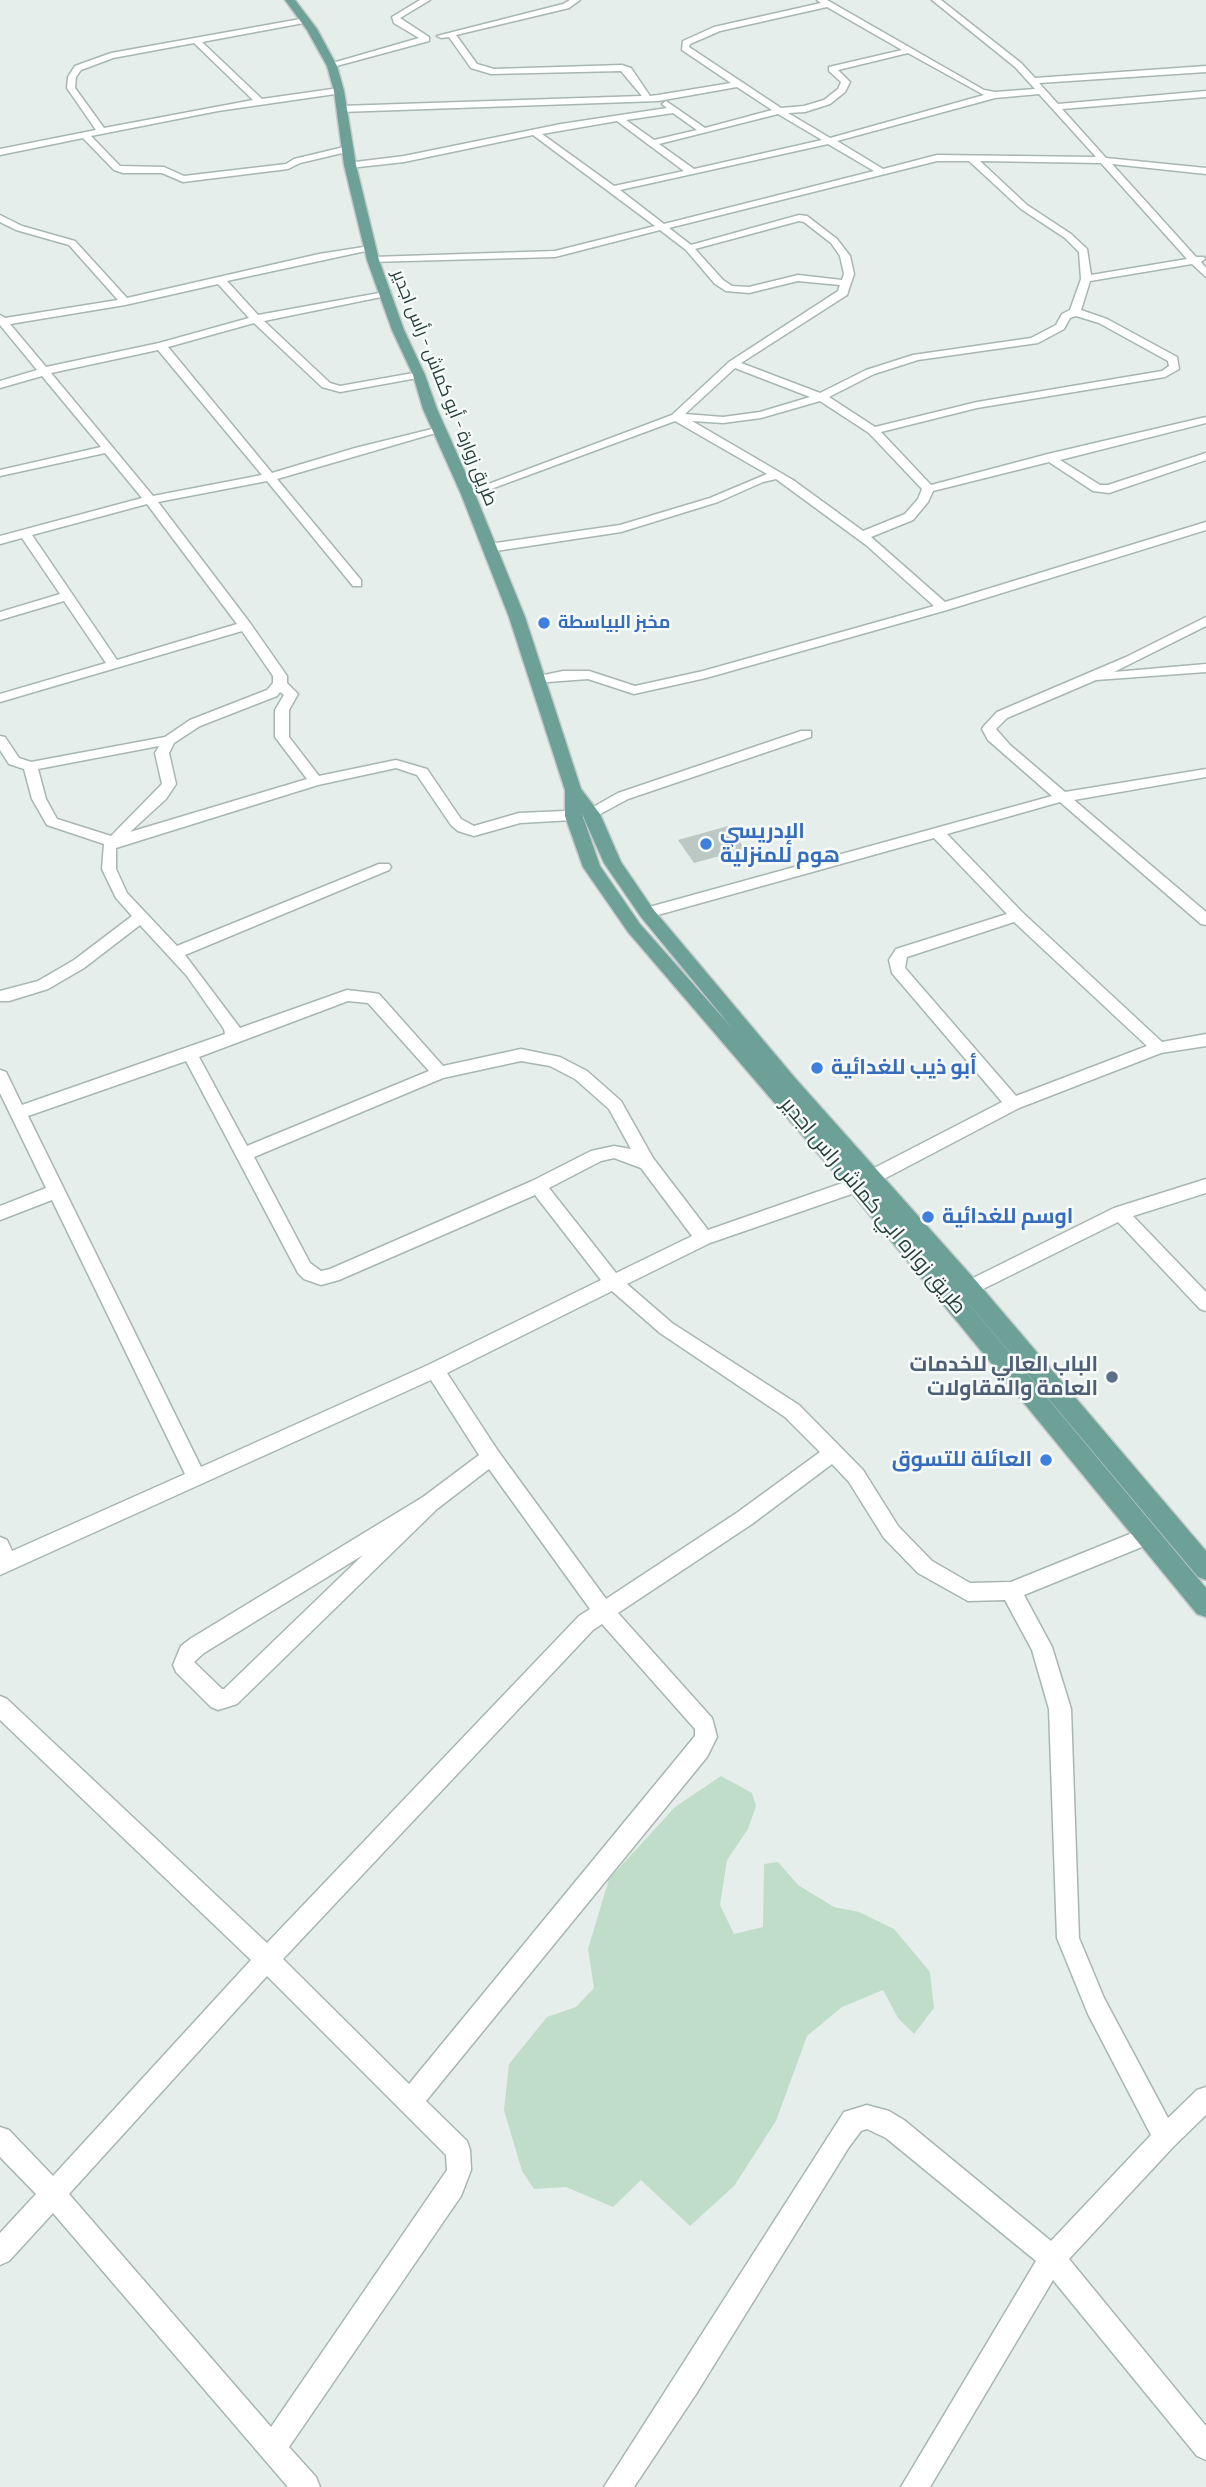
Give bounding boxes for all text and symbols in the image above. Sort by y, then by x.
street label: طريق زوارة - أبو كماش - رأس اجدير [387,267,501,509]
place label: مخبز البياسطة [558,612,670,634]
marker: مخبز البياسطة [536,615,552,631]
place label: الإدريسي هوم للمنزلية [720,819,840,869]
marker: الإدريسي هوم للمنزلية [698,836,714,852]
place label: أبو ذيب للغدائية [831,1055,977,1081]
marker: أبو ذيب للغدائية [809,1060,825,1076]
street label: طريق زواره ابي كماش راس اجدير [775,1092,971,1320]
place label: اوسم للغدائية [942,1204,1073,1230]
marker: اوسم للغدائية [920,1209,936,1225]
place label: الباب العالي للخدمات العامة والمقاولات [910,1352,1098,1402]
marker: الباب العالي للخدمات العامة والمقاولات [1104,1369,1120,1385]
place label: العائلة للتسوق [892,1447,1032,1473]
marker: العائلة للتسوق [1038,1452,1054,1468]

